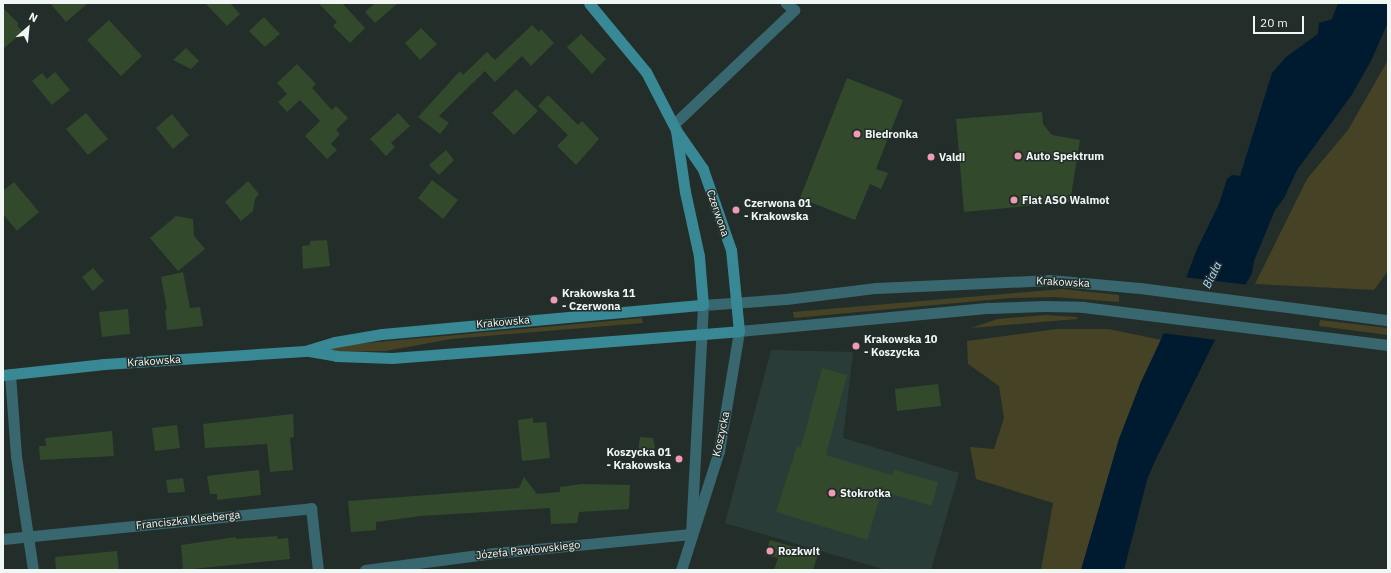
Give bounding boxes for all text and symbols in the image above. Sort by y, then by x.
north arrow [8,8,48,48]
scale bar [1255,8,1306,34]
text: N [27,9,40,25]
text: 20 m [1260,15,1288,30]
place label: Biedronka [865,127,918,141]
marker: Biedronka [852,129,862,139]
place label: Auto Spektrum [1026,149,1104,163]
place label: Valdi [939,150,965,164]
marker: Auto Spektrum [1013,151,1023,161]
marker: Valdi [926,152,936,162]
street label: Czerwona [704,188,732,238]
place label: Fiat ASO Walmot [1022,193,1110,207]
marker: Fiat ASO Walmot [1009,195,1019,205]
place label: Czerwona 01 - Krakowska [744,197,811,223]
marker: Czerwona 01 - Krakowska [731,205,741,215]
water label: Biała [1199,259,1225,291]
street label: Krakowska [1036,274,1090,290]
place label: Krakowska 11 - Czerwona [562,287,635,313]
marker: Krakowska 11 - Czerwona [549,295,559,305]
street label: Krakowska [476,313,530,331]
place label: Krakowska 10 - Koszycka [864,333,937,359]
marker: Krakowska 10 - Koszycka [851,341,861,351]
street label: Krakowska [127,353,181,369]
street label: Koszycka [710,410,732,458]
place label: Koszycka 01 - Krakowska [606,446,671,472]
marker: Koszycka 01 - Krakowska [674,454,684,464]
place label: Stokrotka [840,486,891,500]
marker: Stokrotka [827,488,837,498]
street label: Franciszka Kleeberga [135,508,241,532]
street label: Józefa Pawłowskiego [475,538,581,562]
place label: Rozkwit [778,544,820,558]
marker: Rozkwit [765,546,775,556]

